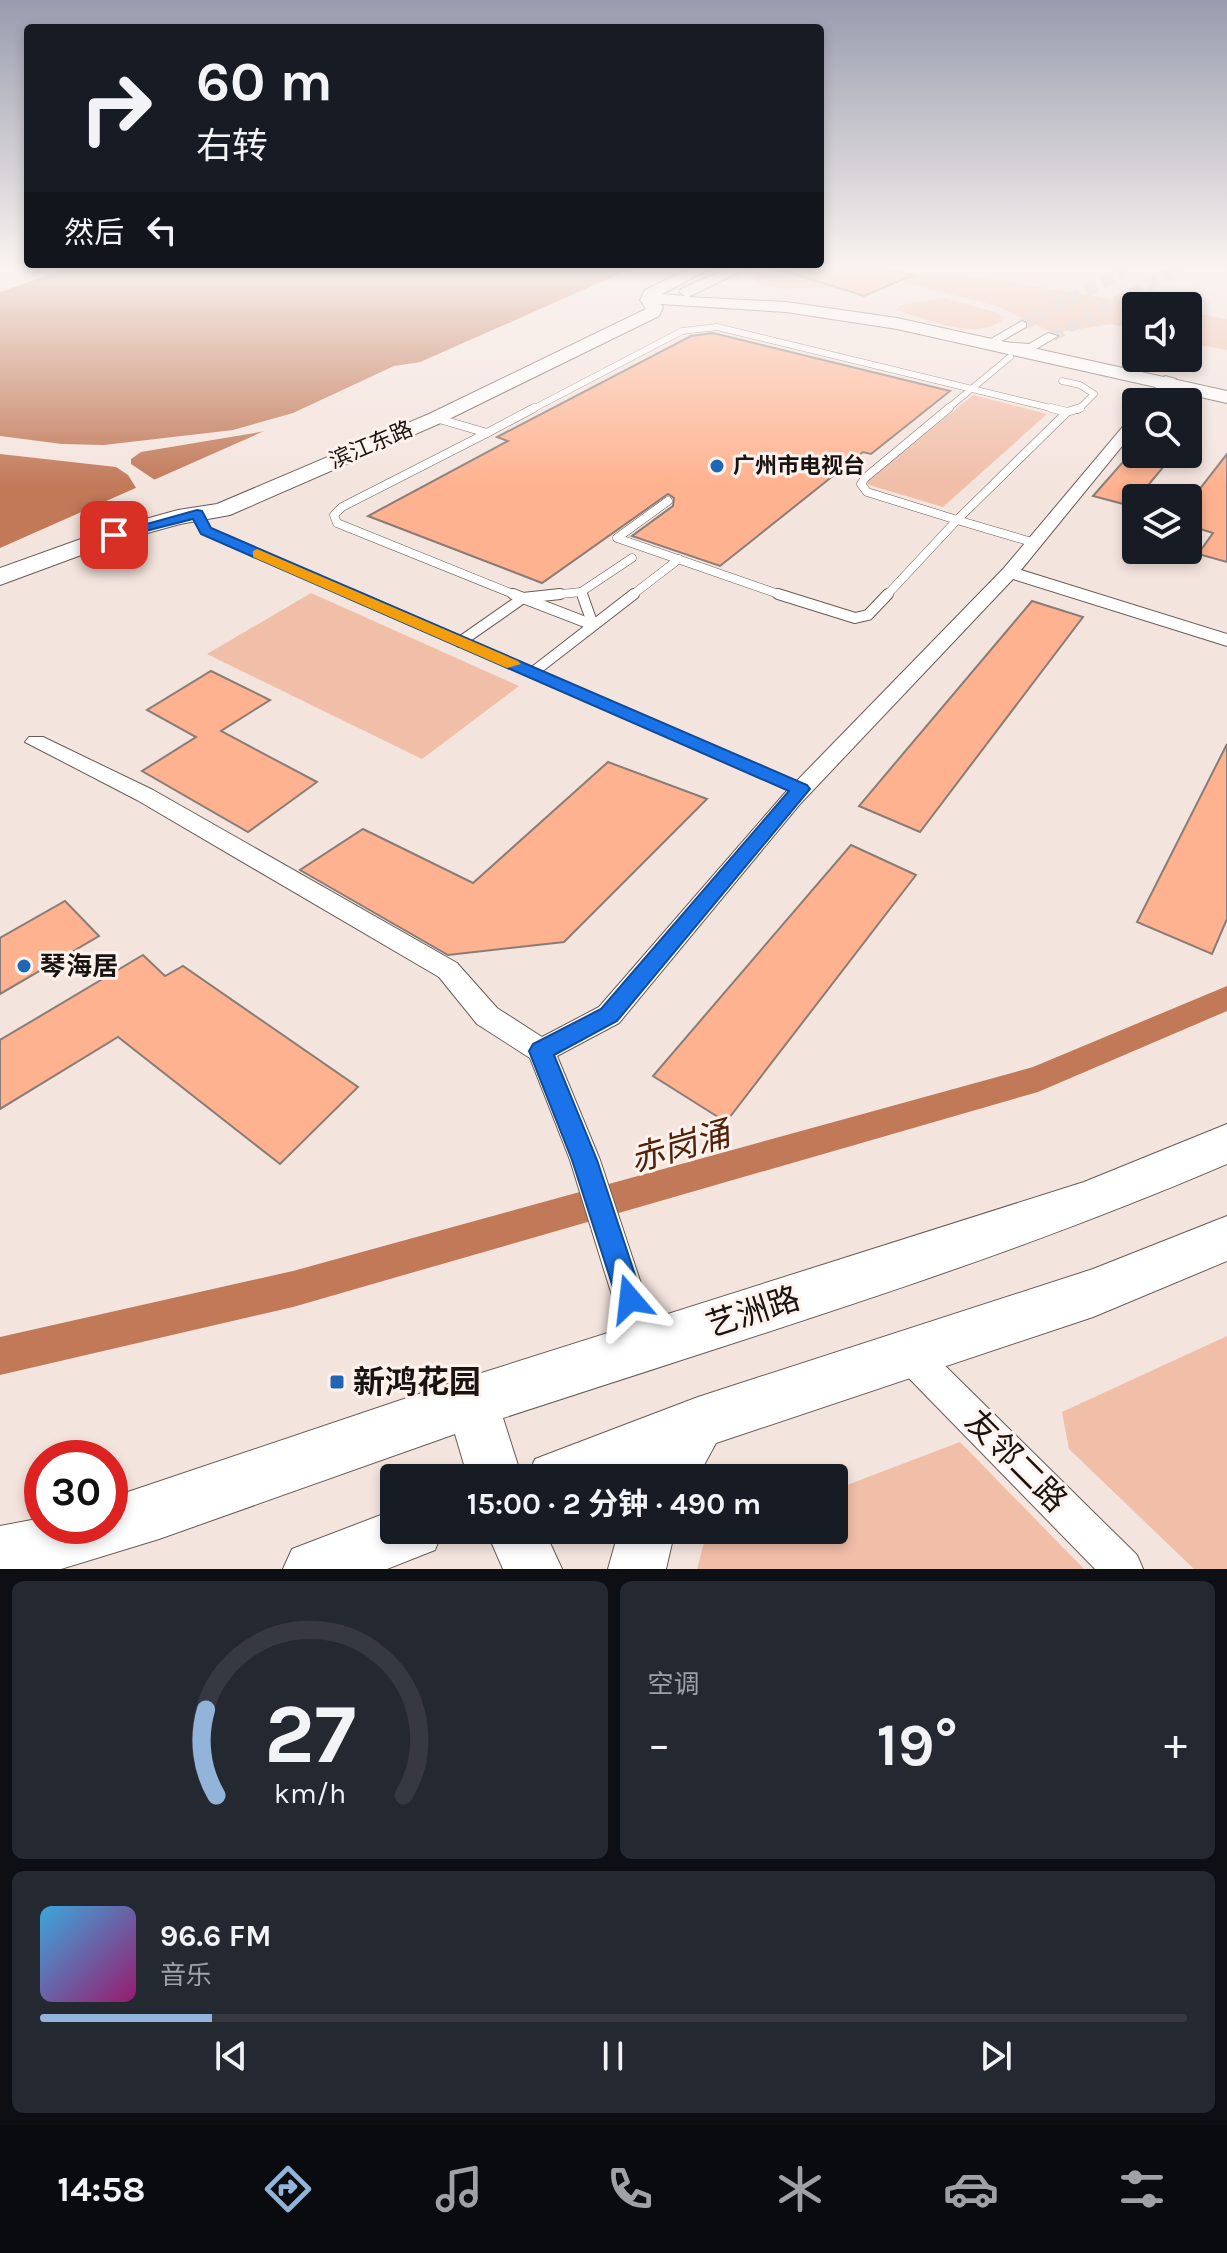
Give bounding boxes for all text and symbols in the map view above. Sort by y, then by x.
text: 60 m [196,49,333,114]
icon: right [64,56,168,160]
text: 右转 [196,125,268,167]
icon: left [140,208,184,252]
text: 然后 [64,215,124,251]
map controls [1122,292,1202,564]
button: sound [1122,292,1202,372]
button: search [1122,388,1202,468]
street label: 滨江东路 [325,416,417,474]
place label: 广州市电视台 [733,453,865,479]
marker: 广州市电视台 [708,457,726,475]
button: layers [1122,484,1202,564]
pin [80,501,148,569]
icon: arrive [92,513,136,557]
place label: 琴海居 [40,951,118,982]
marker: 琴海居 [15,957,33,975]
water label: 赤岗涌 [625,1113,738,1180]
position arrow [588,1257,672,1341]
street label: 艺洲路 [702,1280,804,1344]
place label: 新鸿花园 [353,1364,481,1401]
marker: 新鸿花园 [328,1373,346,1391]
street label: 友邻二路 [958,1403,1074,1519]
speed limit sign: 30 [24,1440,128,1544]
text: 15:00 · 2 分钟 · 490 m [467,1486,761,1522]
text: 空调 [648,1669,700,1700]
text: 27 [264,1686,356,1783]
text: 19° [877,1710,958,1780]
text: − [648,1719,671,1770]
text: + [1164,1719,1187,1770]
text: km/h [274,1777,346,1810]
text: 96.6 FM [160,1918,271,1954]
text: 音乐 [160,1960,212,1991]
icon: previous [209,2034,253,2078]
icon: pause [591,2034,635,2078]
icon: next [974,2034,1018,2078]
icon: directions [260,2161,316,2217]
icon: music [431,2161,487,2217]
icon: phone [602,2161,658,2217]
icon: climate [772,2161,828,2217]
icon: car [943,2161,999,2217]
icon: filters [1114,2161,1170,2217]
text: 14:58 [57,2168,146,2210]

